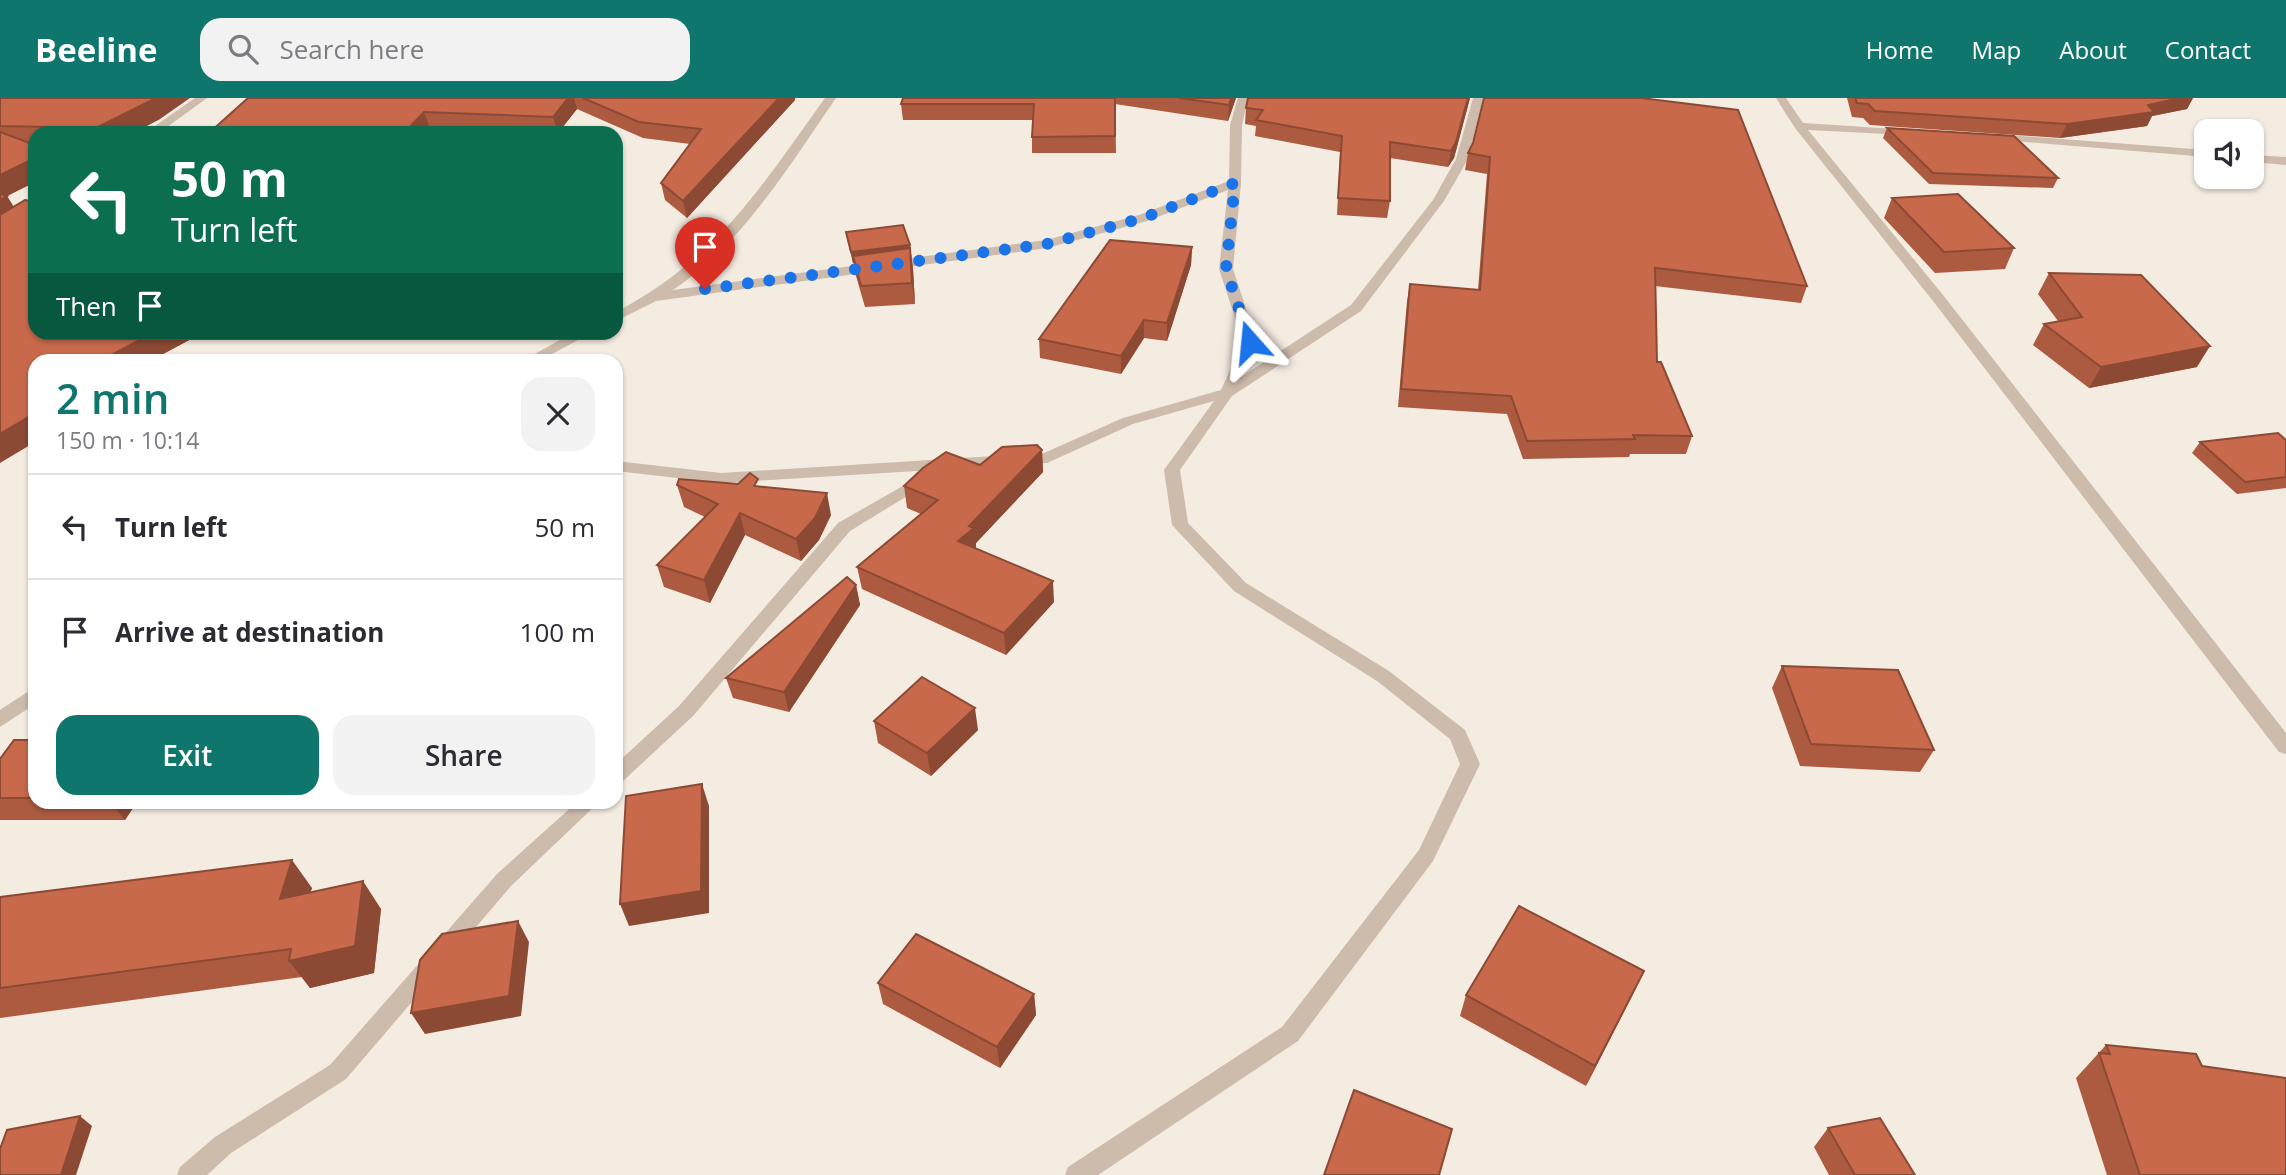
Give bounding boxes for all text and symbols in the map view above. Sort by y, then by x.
search box [200,18,690,81]
text: Beeline [35,27,158,72]
icon: search [224,30,262,68]
text: Search here [280,31,424,67]
text: Home [1866,33,1934,66]
text: Map [1972,33,2021,66]
text: About [2059,33,2127,66]
text: Contact [2165,33,2251,66]
map controls [2194,119,2264,189]
button: sound [2194,119,2264,189]
text: 50 m [171,145,288,211]
icon: left [56,154,147,245]
text: Turn left [171,208,297,251]
pin [675,217,735,289]
icon: arrive [686,228,724,266]
icon: arrive [131,287,169,325]
text: Then [56,288,117,324]
position arrow [1213,305,1287,379]
text: 2 min [56,369,169,426]
button: close [521,377,595,451]
text: 150 m · 10:14 [56,424,199,456]
icon: left [56,508,94,546]
text: Turn left [115,509,227,545]
text: 50 m [534,509,595,545]
icon: arrive [56,613,94,651]
text: Arrive at destination [115,614,384,650]
text: 100 m [520,614,595,650]
button: Exit [56,715,319,795]
button: Share [333,715,595,795]

